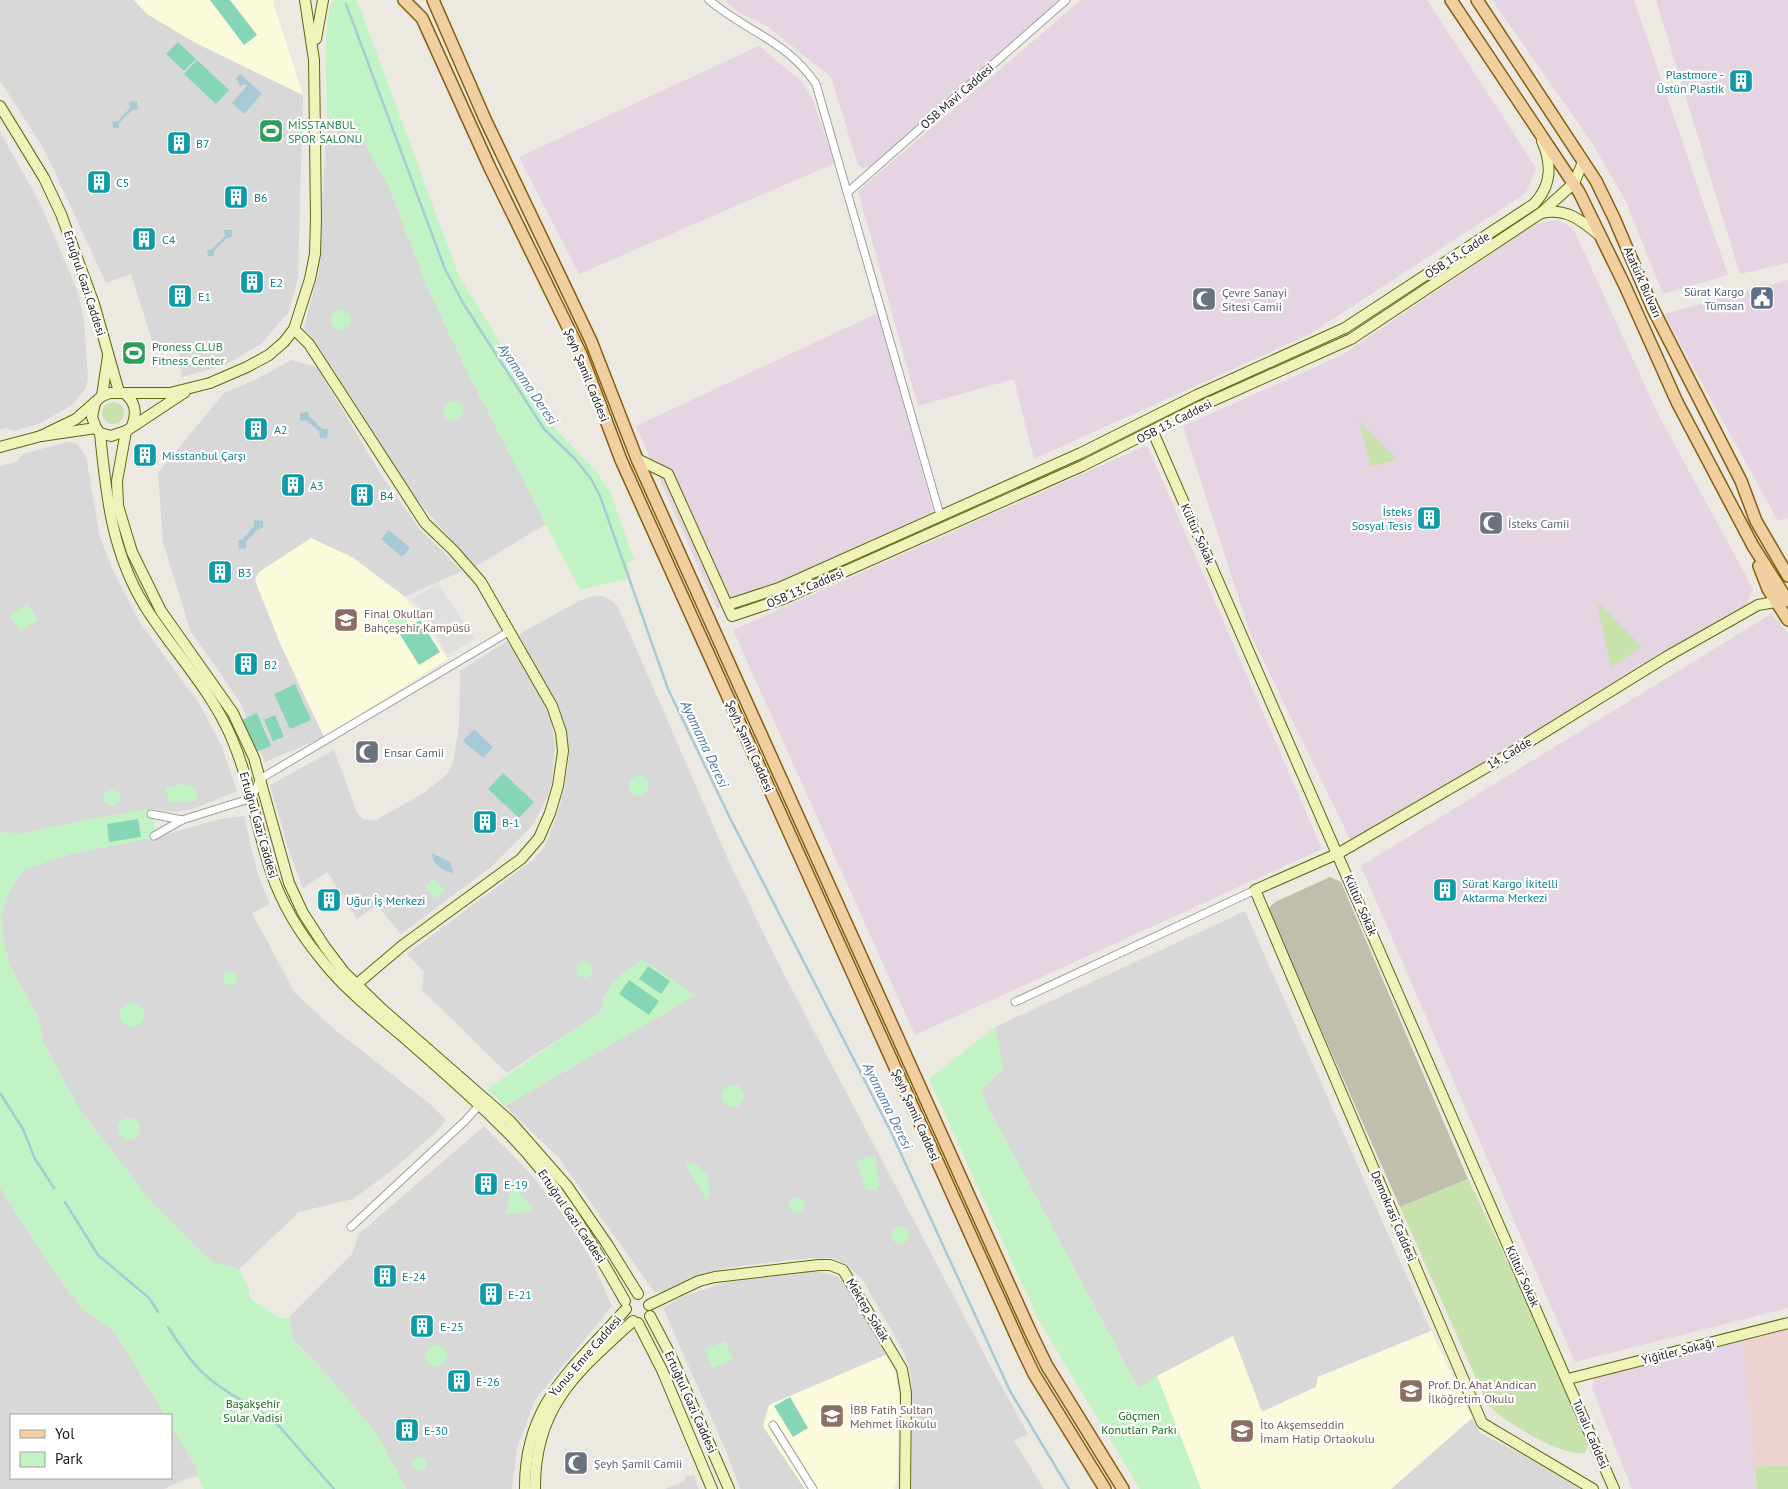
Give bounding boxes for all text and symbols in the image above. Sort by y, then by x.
street label: OSB Mavi Caddesi [917,60,997,132]
place label: Plastmore - Üstün Plastik [1657,67,1724,96]
building icon: Plastmore - Üstün Plastik [1728,68,1754,94]
place label: MİSSTANBUL SPOR SALONU [288,117,362,146]
sports icon: MİSSTANBUL SPOR SALONU [258,118,284,144]
building icon: B7 [166,130,192,156]
place label: B7 [196,136,210,151]
building icon: C5 [86,169,112,195]
place label: C5 [116,175,129,190]
building icon: B6 [223,184,249,210]
place label: B6 [254,190,268,205]
building icon: C4 [131,226,157,252]
street label: Ertuğrul Gazi Caddesi [61,228,109,338]
street label: OSB 13. Cadde [1422,228,1492,282]
place label: C4 [162,232,176,247]
street label: Atatürk Bulvarı [1621,244,1665,320]
building icon: E2 [239,269,265,295]
place label: E2 [270,275,283,290]
building icon: E1 [167,283,193,309]
place label: Sürat Kargo Tümsan [1684,284,1744,313]
place label: Çevre Sanayi Sitesi Camii [1222,285,1287,314]
public building icon: Sürat Kargo Tümsan [1749,285,1775,311]
mosque icon: Çevre Sanayi Sitesi Camii [1191,286,1217,312]
place label: E1 [198,289,211,304]
street label: Şeyh Şamil Caddesi [561,326,613,424]
place label: Proness CLUB Fitness Center [152,339,225,368]
water label: Ayamama Deresi [494,339,562,428]
sports icon: Proness CLUB Fitness Center [121,340,147,366]
street label: OSB 13. Caddesi [1134,396,1214,446]
building icon: A2 [243,416,269,442]
place label: A2 [274,422,288,437]
building icon: Misstanbul Çarşı [132,442,158,468]
place label: Misstanbul Çarşı [162,448,246,463]
building icon: A3 [280,472,306,498]
place label: A3 [310,478,324,493]
building icon: B4 [349,482,375,508]
place label: B4 [380,488,394,503]
street label: Kültür Sokak [1178,501,1218,567]
place label: İsteks Sosyal Tesis [1352,504,1412,533]
building icon: İsteks Sosyal Tesis [1416,505,1442,531]
mosque icon: İsteks Camii [1478,510,1504,536]
place label: İsteks Camii [1508,516,1569,531]
building icon: B3 [207,559,233,585]
place label: B3 [238,565,252,580]
street label: OSB 13. Caddesi [764,565,846,611]
place label: Final Okulları Bahçeşehir Kampüsü [364,606,470,635]
school or university icon: Final Okulları Bahçeşehir Kampüsü [333,607,359,633]
building icon: B2 [233,651,259,677]
place label: B2 [264,657,278,672]
water label: Ayamama Deresi [676,697,733,791]
street label: Şeyh Şamil Caddesi [723,698,777,794]
street label: 14. Cadde [1484,734,1534,772]
mosque icon: Ensar Camii [354,739,380,765]
place label: Ensar Camii [384,745,444,760]
street label: Ertuğrul Gazi Caddesi [237,770,281,880]
building icon: B-1 [472,809,498,835]
place label: B-1 [502,815,520,830]
street label: Kültür Sokak [1341,872,1381,938]
place label: Sürat Kargo İkitelli Aktarma Merkezi [1462,876,1558,905]
building icon: Sürat Kargo İkitelli Aktarma Merkezi [1432,877,1458,903]
building icon: Uğur İş Merkezi [316,887,342,913]
place label: Uğur İş Merkezi [346,893,426,908]
water label: Ayamama Deresi [859,1059,917,1153]
street label: Şeyh Şamil Caddesi [889,1067,943,1163]
street label: Ertuğrul Gazi Caddesi [535,1166,609,1266]
street label: Demokrasi Caddesi [1368,1168,1420,1264]
building icon: E-19 [473,1171,499,1197]
place label: E-19 [504,1177,528,1192]
street label: Kültür Sokak [1503,1243,1543,1309]
building icon: E-24 [372,1263,398,1289]
place label: E-24 [402,1269,426,1284]
street label: Mektep Sokak [843,1276,893,1345]
building icon: E-21 [478,1281,504,1307]
place label: E-21 [508,1287,532,1302]
street label: Yunus Emre Caddesi [546,1312,624,1400]
building icon: E-25 [409,1313,435,1339]
place label: E-25 [440,1319,464,1334]
street label: Yiğitler Sokağı [1640,1335,1716,1367]
street label: Ertuğtul Gazi Caddesi [662,1349,720,1455]
building icon: E-26 [446,1368,472,1394]
place label: E-26 [476,1374,500,1389]
place label: Prof. Dr. Ahat Andican İlköğretim Okulu [1428,1377,1536,1406]
school or university icon: Prof. Dr. Ahat Andican İlköğretim Okulu [1398,1378,1424,1404]
park label: Başakşehir Sular Vadisi [223,1396,283,1425]
street label: Tunalı Caddesi [1570,1397,1612,1471]
place label: İBB Fatih Sultan Mehmet İlkokulu [850,1402,937,1431]
school or university icon: İBB Fatih Sultan Mehmet İlkokulu [819,1403,845,1429]
park label: Göçmen Konutları Parkı [1101,1408,1177,1437]
legend [10,1414,172,1479]
building icon: E-30 [394,1417,420,1443]
place label: İto Akşemseddin İmam Hatip Ortaokulu [1260,1417,1374,1446]
school or university icon: İto Akşemseddin İmam Hatip Ortaokulu [1229,1418,1255,1444]
place label: E-30 [424,1423,448,1438]
text: Yol [55,1424,75,1443]
text: Park [55,1449,83,1468]
mosque icon: Şeyh Şamil Camii [563,1450,589,1476]
place label: Şeyh Şamil Camii [594,1456,682,1471]

